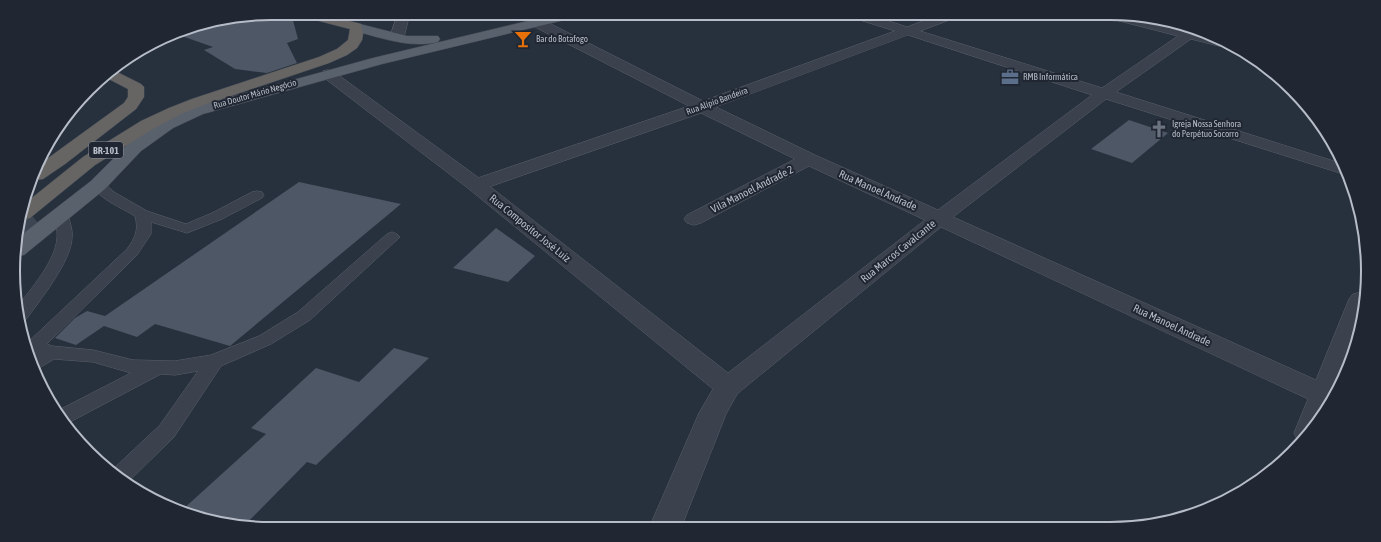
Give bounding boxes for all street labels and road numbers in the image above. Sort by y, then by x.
street label: Rua Doutor Mário Negócio [212,77,298,111]
street label: Rua Alípio Bandeira [685,85,749,117]
road number: BR-101 [89,142,123,158]
street label: Vila Manoel Andrade 2 [709,163,795,215]
street label: Rua Manoel Andrade [837,167,919,213]
street label: Rua Compositor José Luiz [487,192,573,264]
street label: Rua Marcos Cavalcante [858,217,938,285]
street label: Rua Manoel Andrade [1131,302,1213,348]

